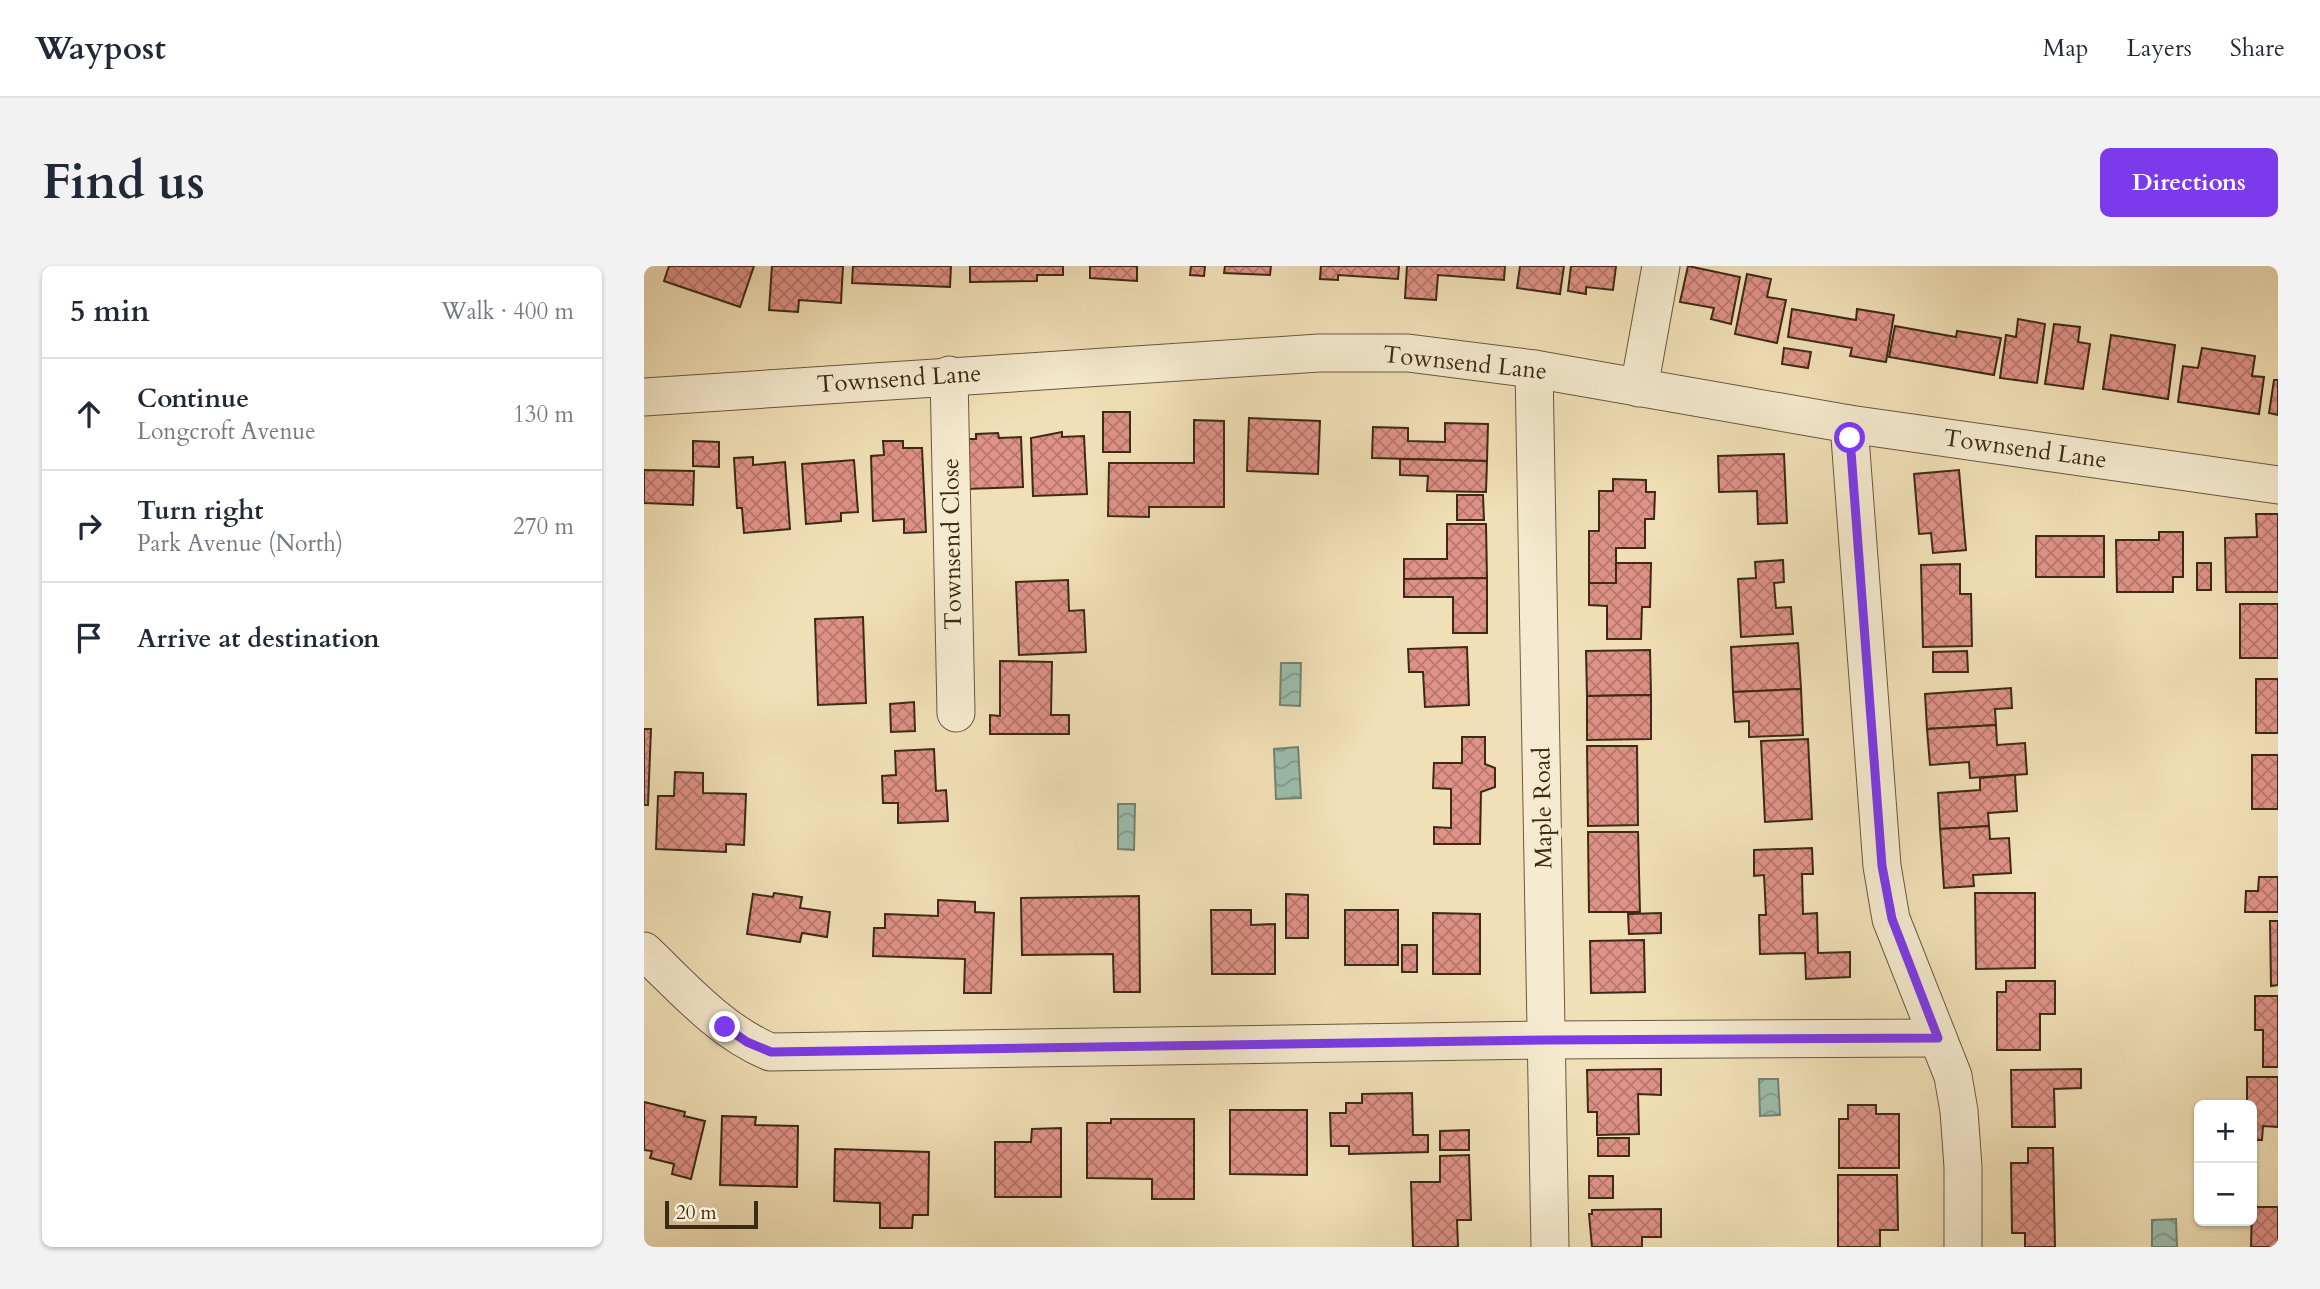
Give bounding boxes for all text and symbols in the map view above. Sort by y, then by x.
text: Waypost [35,26,166,71]
text: Map [2043,32,2089,65]
text: Layers [2127,32,2192,65]
text: Share [2230,32,2285,65]
button: Directions [2100,148,2278,217]
text: Find us [42,149,205,216]
text: 5 min [70,291,150,332]
text: Walk · 400 m [441,296,574,327]
street label: Townsend Lane [1381,338,1549,388]
street label: Townsend Lane [816,357,982,401]
text: Continue [137,381,249,416]
icon: ahead [70,395,108,433]
text: 130 m [513,399,574,430]
text: Longcroft Avenue [137,416,316,447]
street label: Townsend Lane [1941,421,2109,477]
route start [1834,422,1865,453]
street label: Townsend Close [934,458,970,630]
text: Turn right [137,493,264,528]
icon: right [70,507,108,545]
text: 270 m [513,511,574,542]
text: Park Avenue (North) [137,528,343,559]
icon: arrive [70,619,108,657]
text: Arrive at destination [137,621,380,656]
street label: Maple Road [1525,747,1561,869]
route end [709,1011,740,1042]
map controls [2194,1100,2257,1226]
button: + [2194,1100,2257,1163]
button: − [2194,1163,2257,1226]
scale bar [665,1198,758,1230]
text: 20 m [676,1200,717,1226]

